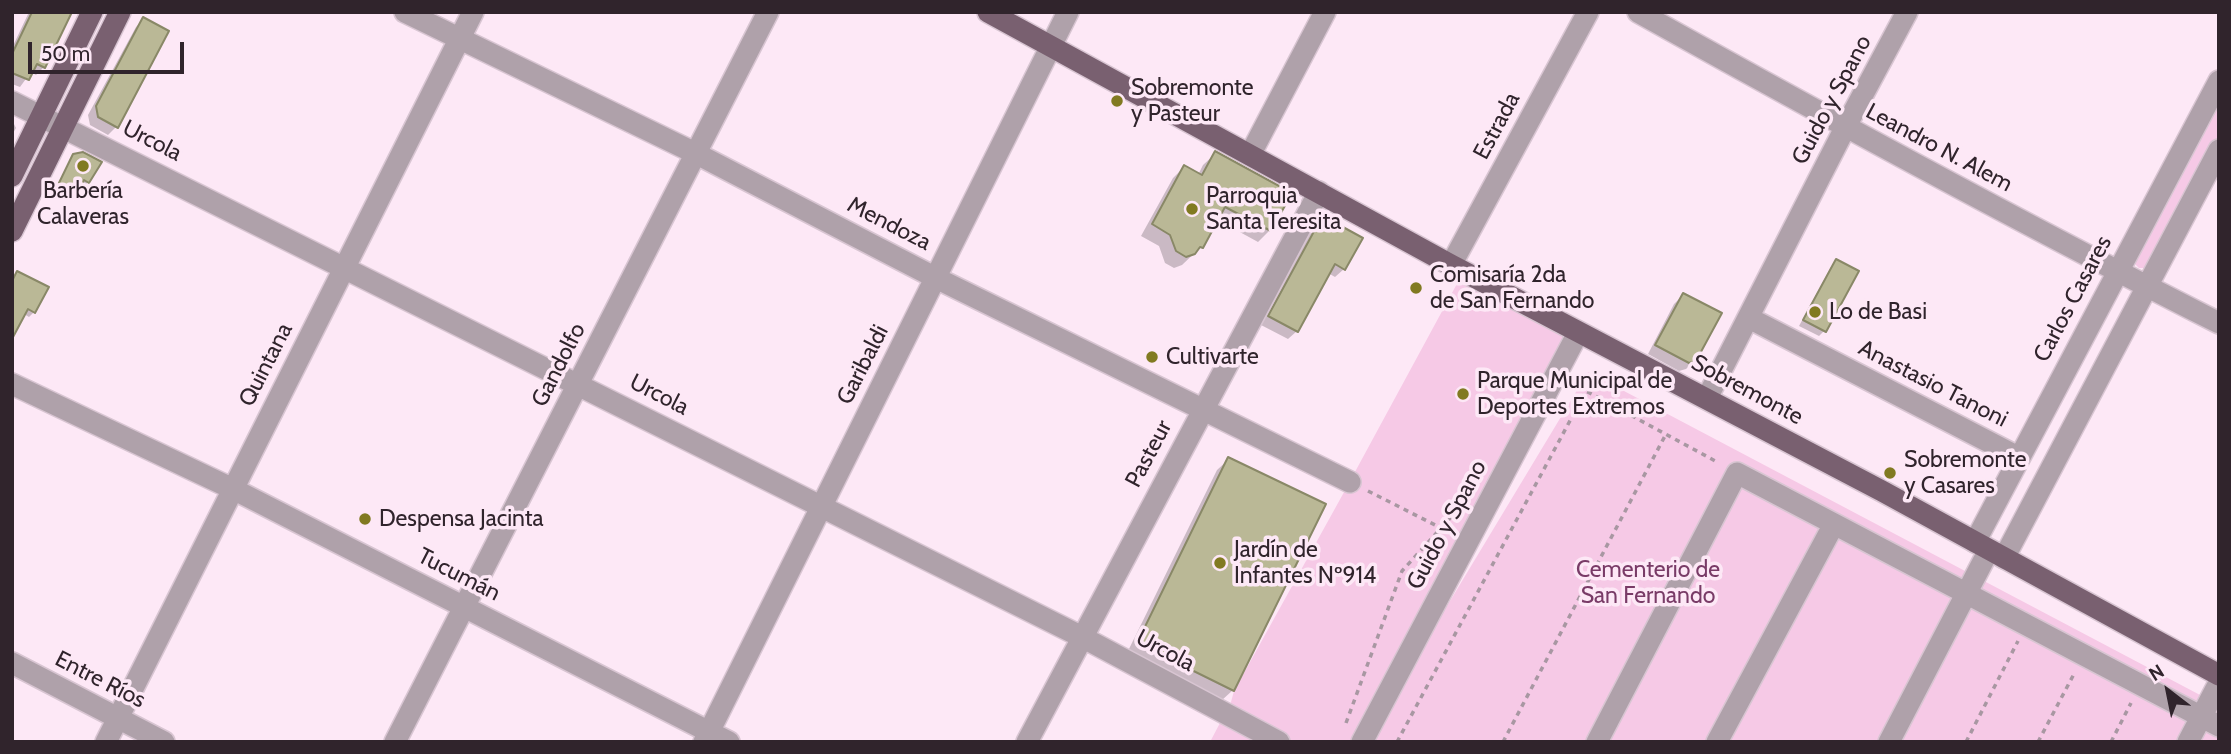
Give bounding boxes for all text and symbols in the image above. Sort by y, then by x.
scale bar [32,28,187,72]
street label: Guido y Spano [1786,31,1878,169]
text: 50 m [41,41,90,66]
place label: Sobremonte y Pasteur [1131,74,1254,128]
street label: Estrada [1468,88,1526,164]
marker: Sobremonte y Pasteur [1109,93,1125,109]
street label: Leandro N. Alem [1861,98,2017,198]
street label: Urcola [118,114,186,168]
marker: Barbería Calaveras [75,158,91,174]
place label: Barbería Calaveras [37,177,129,231]
place label: Parroquia Santa Teresita [1206,182,1341,236]
street label: Mendoza [843,191,935,257]
marker: Parroquia Santa Teresita [1184,201,1200,217]
street label: Carlos Casares [2028,231,2118,367]
place label: Comisaría 2da de San Fernando [1430,261,1594,315]
marker: Comisaría 2da de San Fernando [1408,280,1424,296]
place label: Lo de Basi [1829,298,1927,326]
marker: Lo de Basi [1807,304,1823,320]
street label: Quintana [233,319,299,411]
street label: Gandolfo [526,319,592,411]
street label: Garibaldi [831,321,895,409]
street label: Anastasio Tanoni [1854,335,2012,433]
place label: Cultivarte [1166,343,1259,371]
marker: Cultivarte [1144,349,1160,365]
street label: Sobremonte [1686,349,1808,431]
place label: Parque Municipal de Deportes Extremos [1477,367,1672,421]
street label: Urcola [625,368,693,422]
marker: Parque Municipal de Deportes Extremos [1455,386,1471,402]
street label: Pasteur [1120,416,1178,492]
place label: Sobremonte y Casares [1904,446,2027,500]
street label: Guido y Spano [1401,456,1493,594]
marker: Sobremonte y Casares [1882,465,1898,481]
place label: Despensa Jacinta [379,505,544,533]
marker: Despensa Jacinta [357,511,373,527]
place label: Jardín de Infantes Nº914 [1234,536,1376,590]
street label: Tucumán [413,543,505,607]
marker: Jardín de Infantes Nº914 [1212,555,1228,571]
park label: Cementerio de San Fernando [1576,556,1720,610]
street label: Urcola [1131,624,1199,678]
street label: Entre Ríos [50,646,150,714]
north arrow [2133,656,2203,726]
text: N [2145,659,2168,686]

